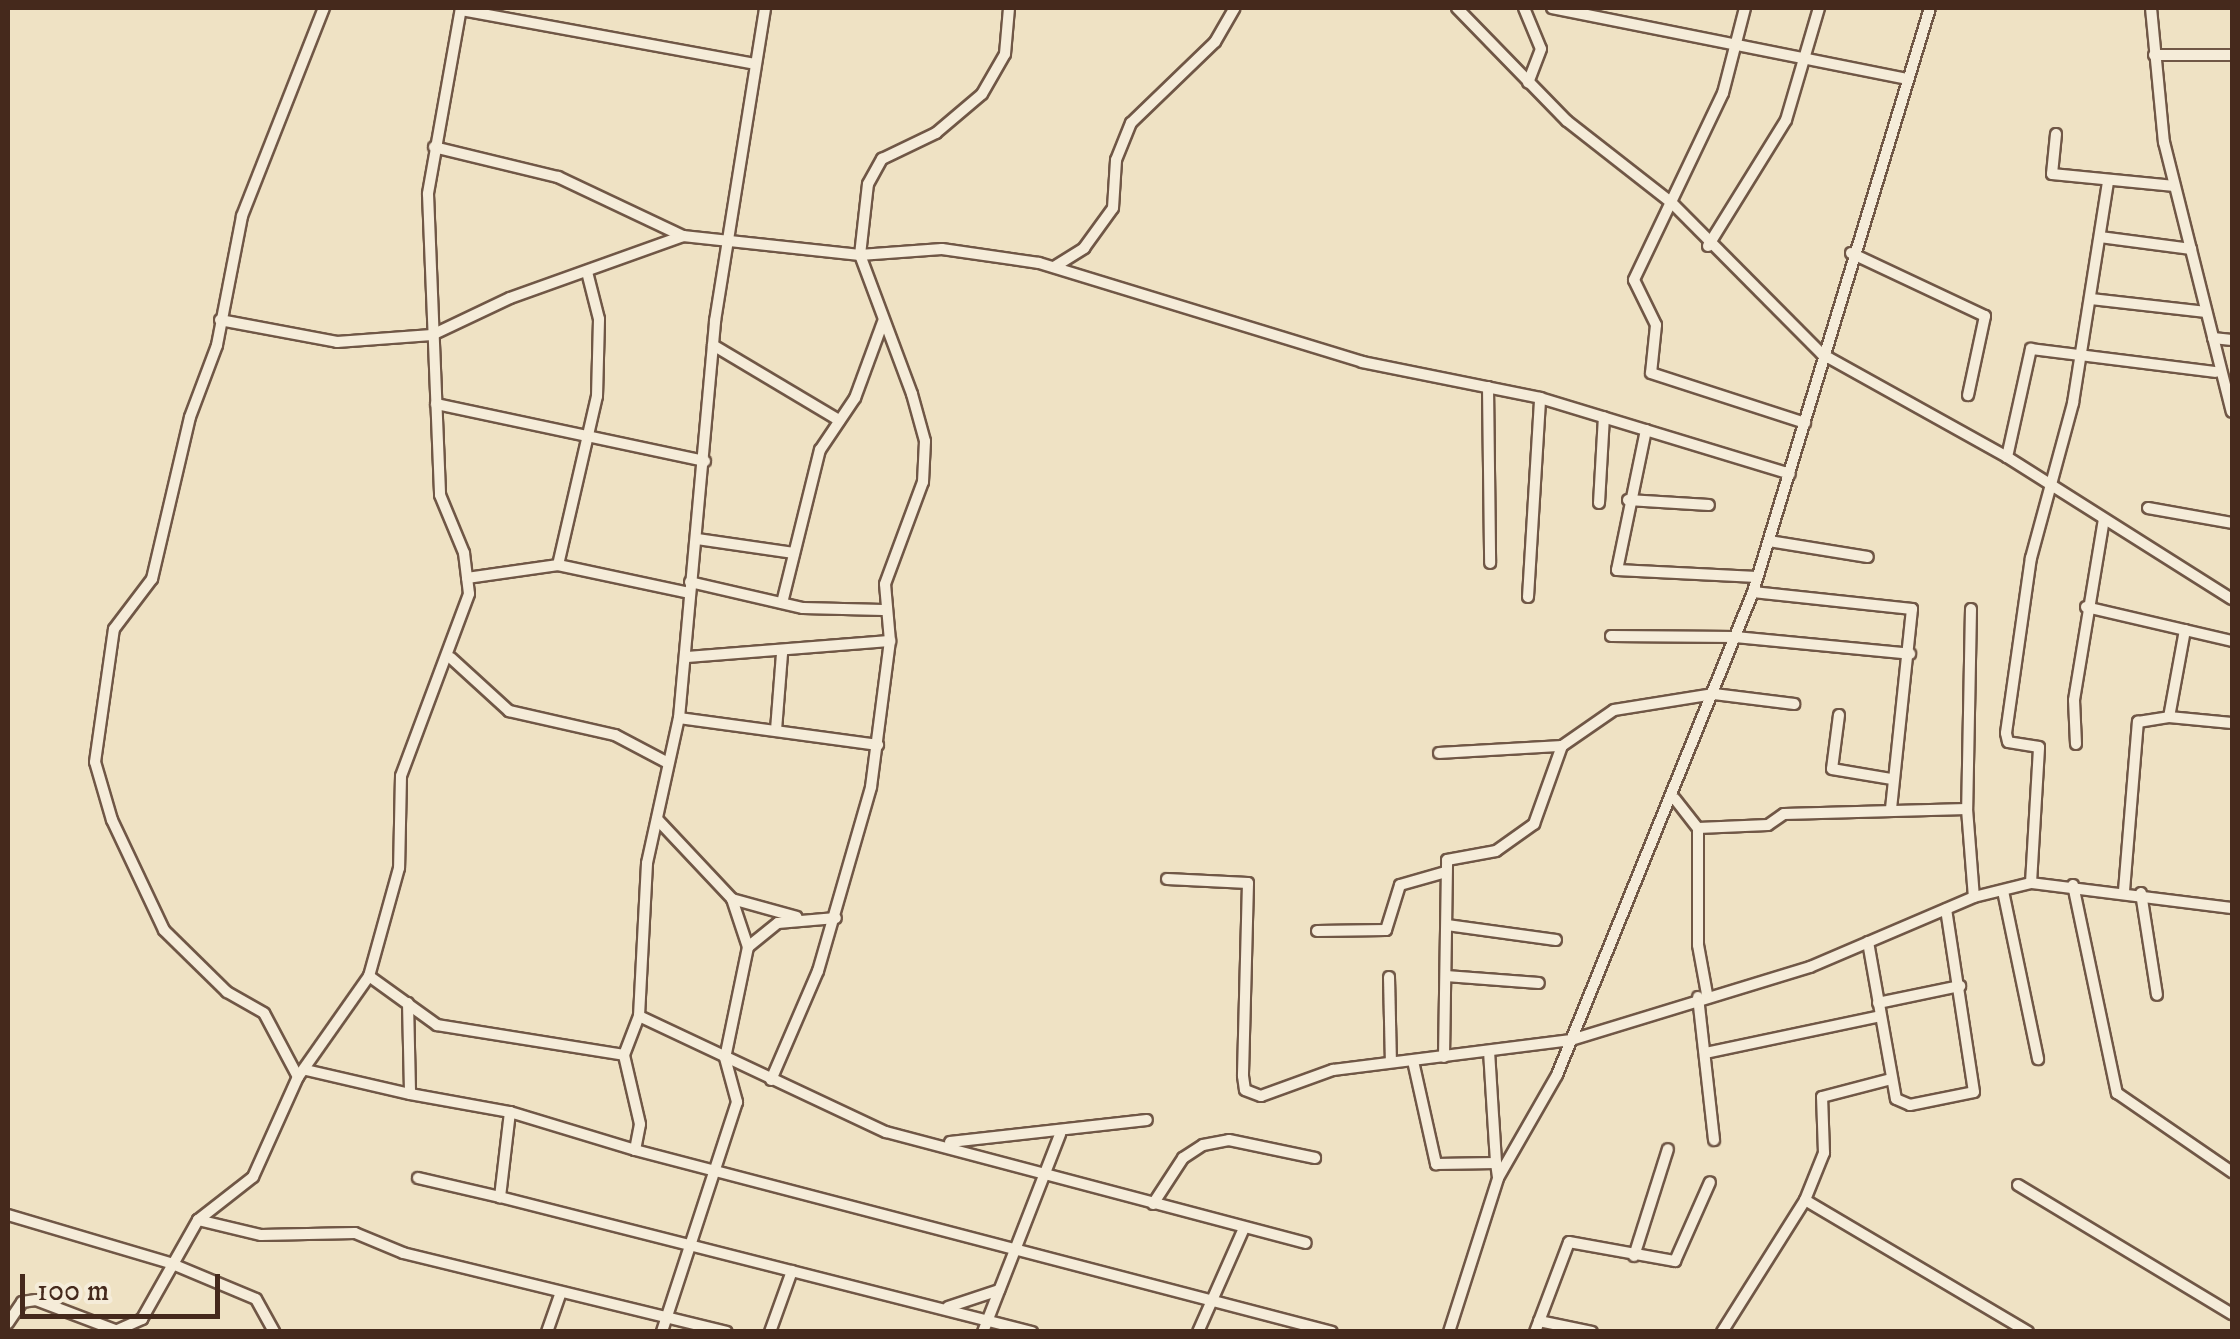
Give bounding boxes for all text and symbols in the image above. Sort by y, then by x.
scale bar [25,1254,225,1316]
text: 100 m [37,1273,109,1310]

